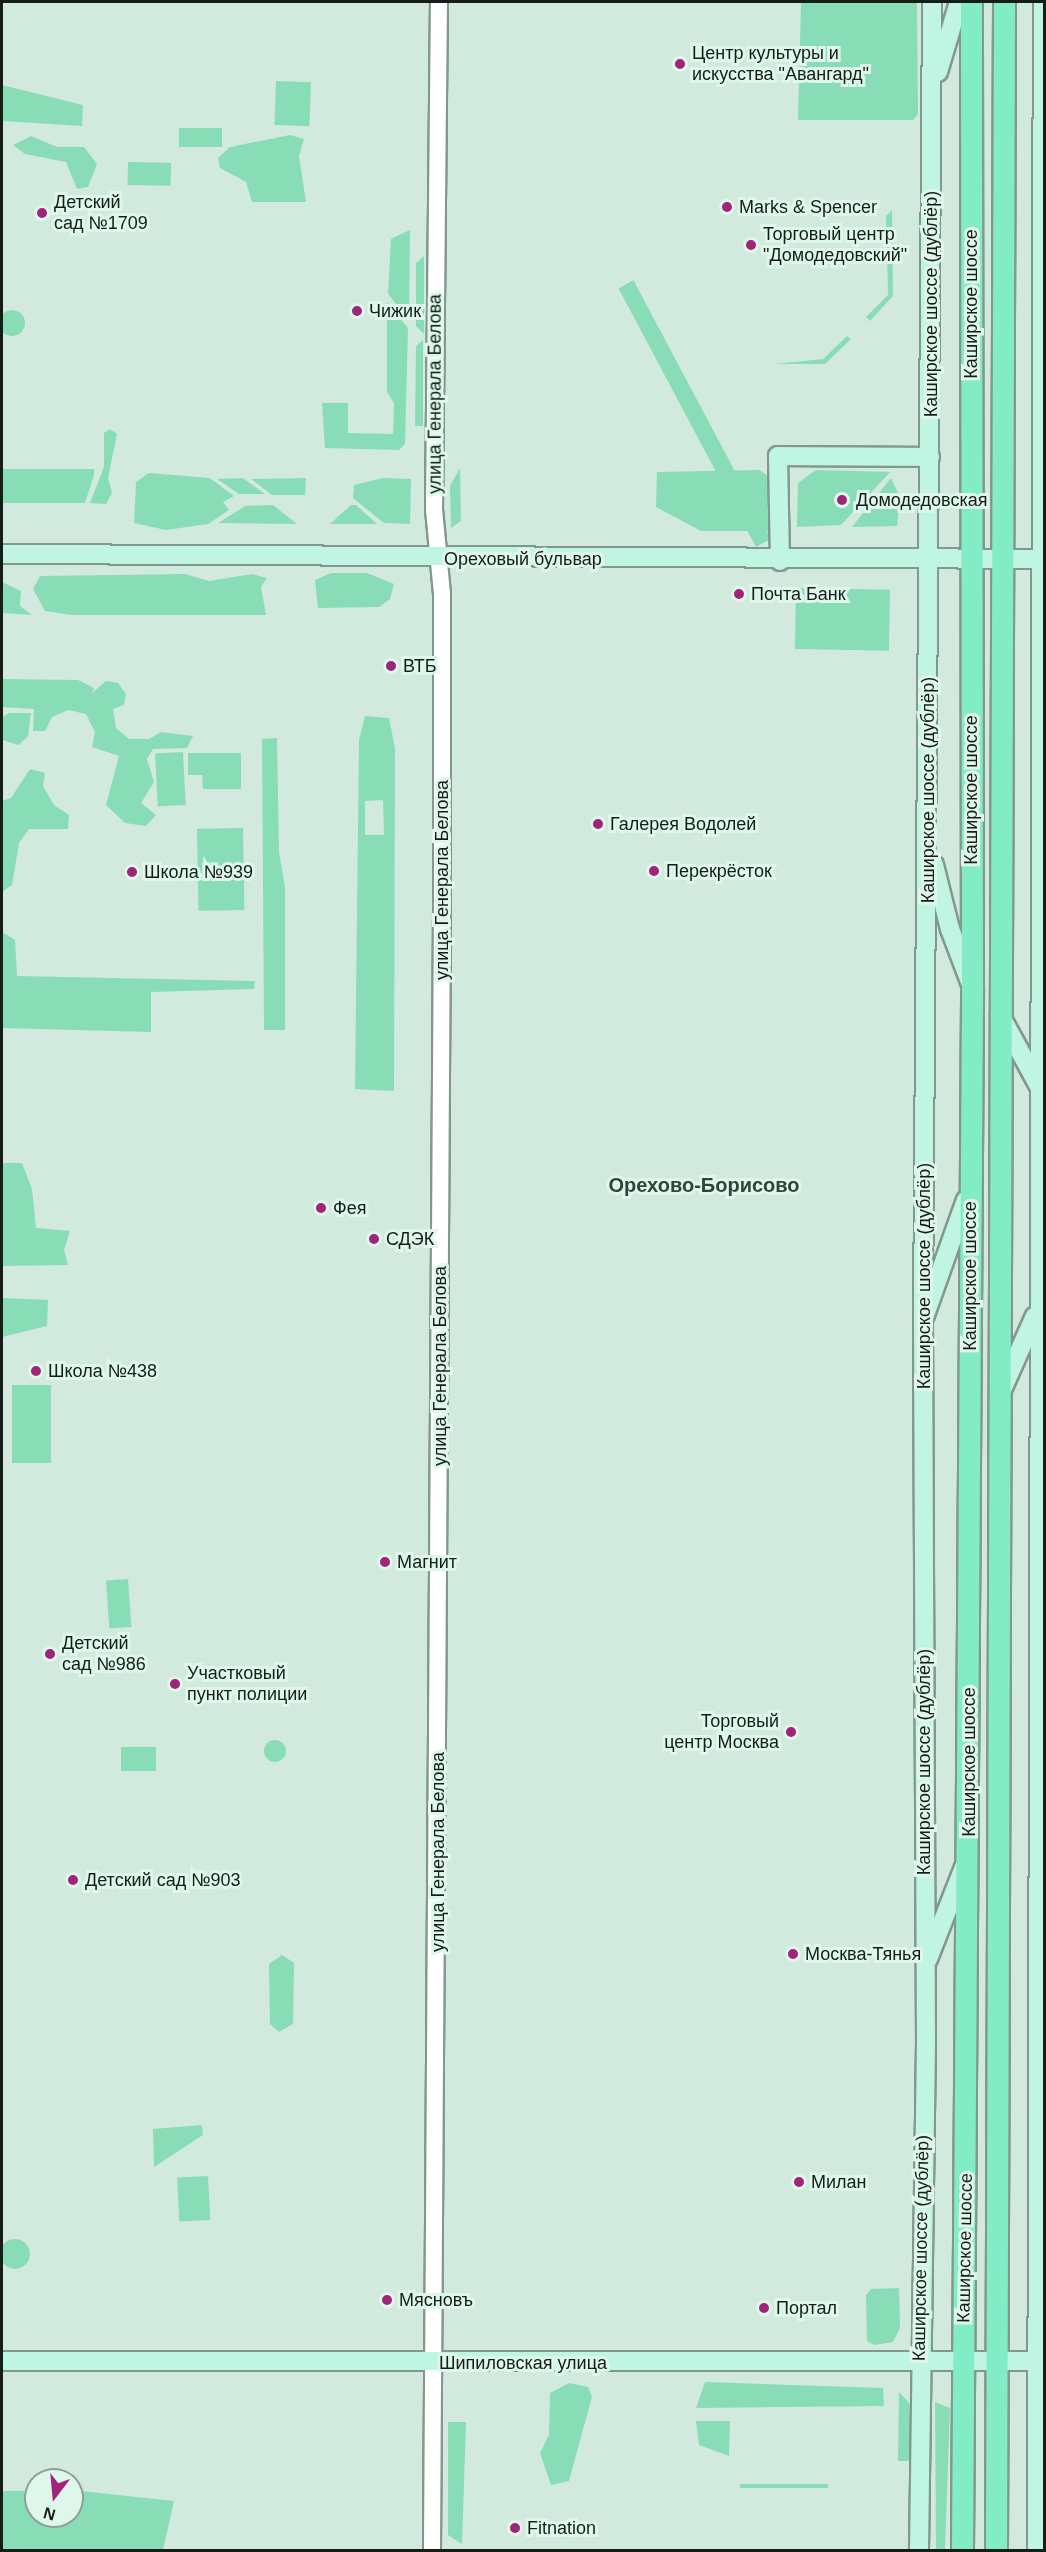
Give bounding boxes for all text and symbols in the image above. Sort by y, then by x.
place label: Центр культуры и искусства "Авангард" [692,43,869,86]
marker: Центр культуры и искусства "Авангард" [673,57,687,71]
street label: Каширское шоссе (дублёр) [920,191,942,417]
place label: Детский сад №1709 [54,192,148,234]
place label: Marks & Spencer [739,196,877,218]
marker: Marks & Spencer [720,200,734,214]
marker: Детский сад №1709 [35,206,49,220]
place label: Торговый центр "Домодедовский" [763,224,907,266]
street label: Каширское шоссе [960,229,982,379]
marker: Торговый центр "Домодедовский" [744,238,758,252]
street label: улица Генерала Белова [424,294,446,494]
place label: Чижик [369,300,421,322]
marker: Чижик [350,304,364,318]
place label: Домодедовская [856,489,987,511]
marker: Домодедовская [833,491,851,509]
street label: Ореховый бульвар [444,548,602,570]
place label: Почта Банк [751,583,846,605]
marker: Почта Банк [732,587,746,601]
place label: ВТБ [403,655,437,677]
marker: ВТБ [384,659,398,673]
street label: Каширское шоссе (дублёр) [917,677,939,903]
street label: Каширское шоссе [960,715,982,865]
street label: улица Генерала Белова [431,780,453,980]
place label: Галерея Водолей [610,813,756,835]
marker: Галерея Водолей [591,817,605,831]
place label: Перекрёсток [666,860,772,882]
place label: Школа №939 [144,861,253,883]
marker: Перекрёсток [647,864,661,878]
marker: Школа №939 [125,865,139,879]
street label: Каширское шоссе (дублёр) [913,1163,935,1389]
district label: Орехово-Борисово [608,1173,800,1197]
place label: Фея [333,1197,366,1219]
marker: Фея [314,1201,328,1215]
street label: Каширское шоссе [959,1201,981,1351]
place label: СДЭК [386,1228,434,1250]
marker: СДЭК [367,1232,381,1246]
street label: улица Генерала Белова [429,1266,451,1466]
place label: Школа №438 [48,1360,157,1382]
marker: Школа №438 [29,1364,43,1378]
place label: Магнит [397,1551,457,1573]
marker: Магнит [378,1555,392,1569]
place label: Детский сад №986 [62,1633,146,1676]
marker: Детский сад №986 [43,1647,57,1661]
street label: Каширское шоссе (дублёр) [913,1649,935,1875]
place label: Участковый пункт полиции [187,1663,307,1706]
marker: Участковый пункт полиции [168,1677,182,1691]
street label: Каширское шоссе [958,1687,980,1837]
place label: Торговый центр Москва [664,1711,779,1754]
marker: Торговый центр Москва [784,1725,798,1739]
street label: улица Генерала Белова [427,1752,449,1952]
place label: Детский сад №903 [85,1869,240,1891]
marker: Детский сад №903 [66,1873,80,1887]
place label: Москва-Тянья [805,1943,921,1965]
marker: Москва-Тянья [786,1947,800,1961]
street label: Каширское шоссе (дублёр) [908,2135,934,2361]
place label: Милан [811,2171,867,2193]
street label: Каширское шоссе [953,2173,977,2323]
marker: Милан [792,2175,806,2189]
place label: Мясновъ [399,2289,473,2311]
marker: Мясновъ [380,2293,394,2307]
place label: Портал [776,2297,837,2319]
marker: Портал [757,2301,771,2315]
street label: Шипиловская улица [439,2352,607,2374]
north arrow [24,2468,84,2528]
text: N [42,2504,57,2524]
place label: Fitnation [527,2517,596,2539]
marker: Fitnation [508,2521,522,2535]

